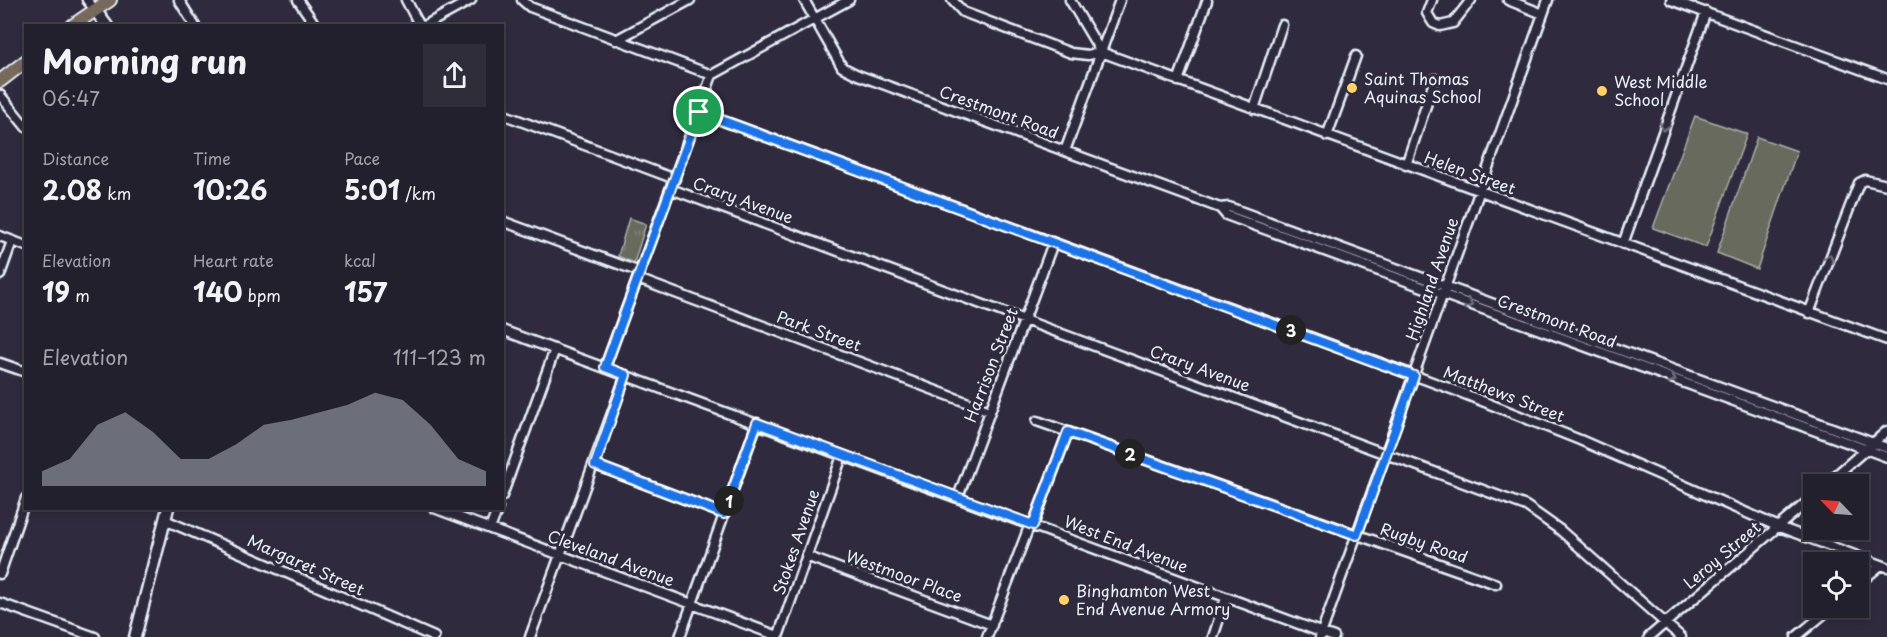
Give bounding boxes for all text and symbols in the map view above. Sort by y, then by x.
text: Morning run [42,35,247,85]
button: share [423,44,486,107]
place label: Saint Thomas Aquinas School [1364,66,1482,108]
place label: West Middle School [1614,69,1708,111]
street label: Crestmont Road [936,78,1062,144]
marker: Saint Thomas Aquinas School [1345,81,1359,95]
text: 06:47 [42,83,100,113]
marker: West Middle School [1595,84,1609,98]
pin [673,86,724,137]
icon: arrive [682,95,715,128]
one-way arrow [1659,121,1672,131]
street label: Helen Street [1421,144,1520,200]
text: Distance [42,146,109,170]
text: Time [193,146,231,170]
text: Pace [344,146,380,170]
text: 2.08 [42,170,102,209]
text: 10:26 [193,170,267,209]
text: 5:01 [344,170,400,209]
street label: Crary Avenue [690,170,797,228]
text: km [102,181,131,205]
text: /km [400,181,436,205]
street label: Highland Avenue [1399,214,1463,343]
text: Elevation [42,248,111,272]
text: Heart rate [193,248,274,272]
text: kcal [344,248,376,272]
one-way arrow [1822,253,1835,264]
text: 19 [42,272,70,311]
text: 140 [193,272,243,311]
text: 157 [344,272,387,311]
text: m [70,283,90,307]
text: bpm [243,283,281,307]
street label: Crestmont Road [1494,287,1620,353]
one-way arrow [1463,297,1474,310]
street label: Harrison Street [957,303,1023,426]
street label: Park Street [774,304,865,356]
pin: 3 [1276,315,1306,345]
text: 3 [1286,318,1296,342]
street label: Crary Avenue [1147,338,1254,396]
text: Elevation [42,342,128,372]
text: 111–123 m [393,342,486,372]
street label: Matthews Street [1440,359,1569,427]
one-way arrow [1666,371,1677,384]
pin: 2 [1115,439,1145,469]
text: 2 [1124,442,1136,466]
north arrow [1803,474,1869,540]
map controls [1803,474,1869,618]
street label: Stokes Avenue [766,485,824,598]
pin: 1 [714,486,744,516]
text: 1 [725,489,733,513]
street label: West End Avenue [1061,508,1192,578]
street label: Leroy Street [1677,514,1766,594]
street label: Rugby Road [1377,516,1471,568]
street label: Cleveland Avenue [545,523,678,591]
street label: Margaret Street [244,528,369,601]
street label: Westmoor Place [843,543,966,607]
button: locate [1803,552,1869,618]
place label: Binghamton West End Avenue Armory [1076,578,1230,620]
marker: Binghamton West End Avenue Armory [1057,593,1071,607]

